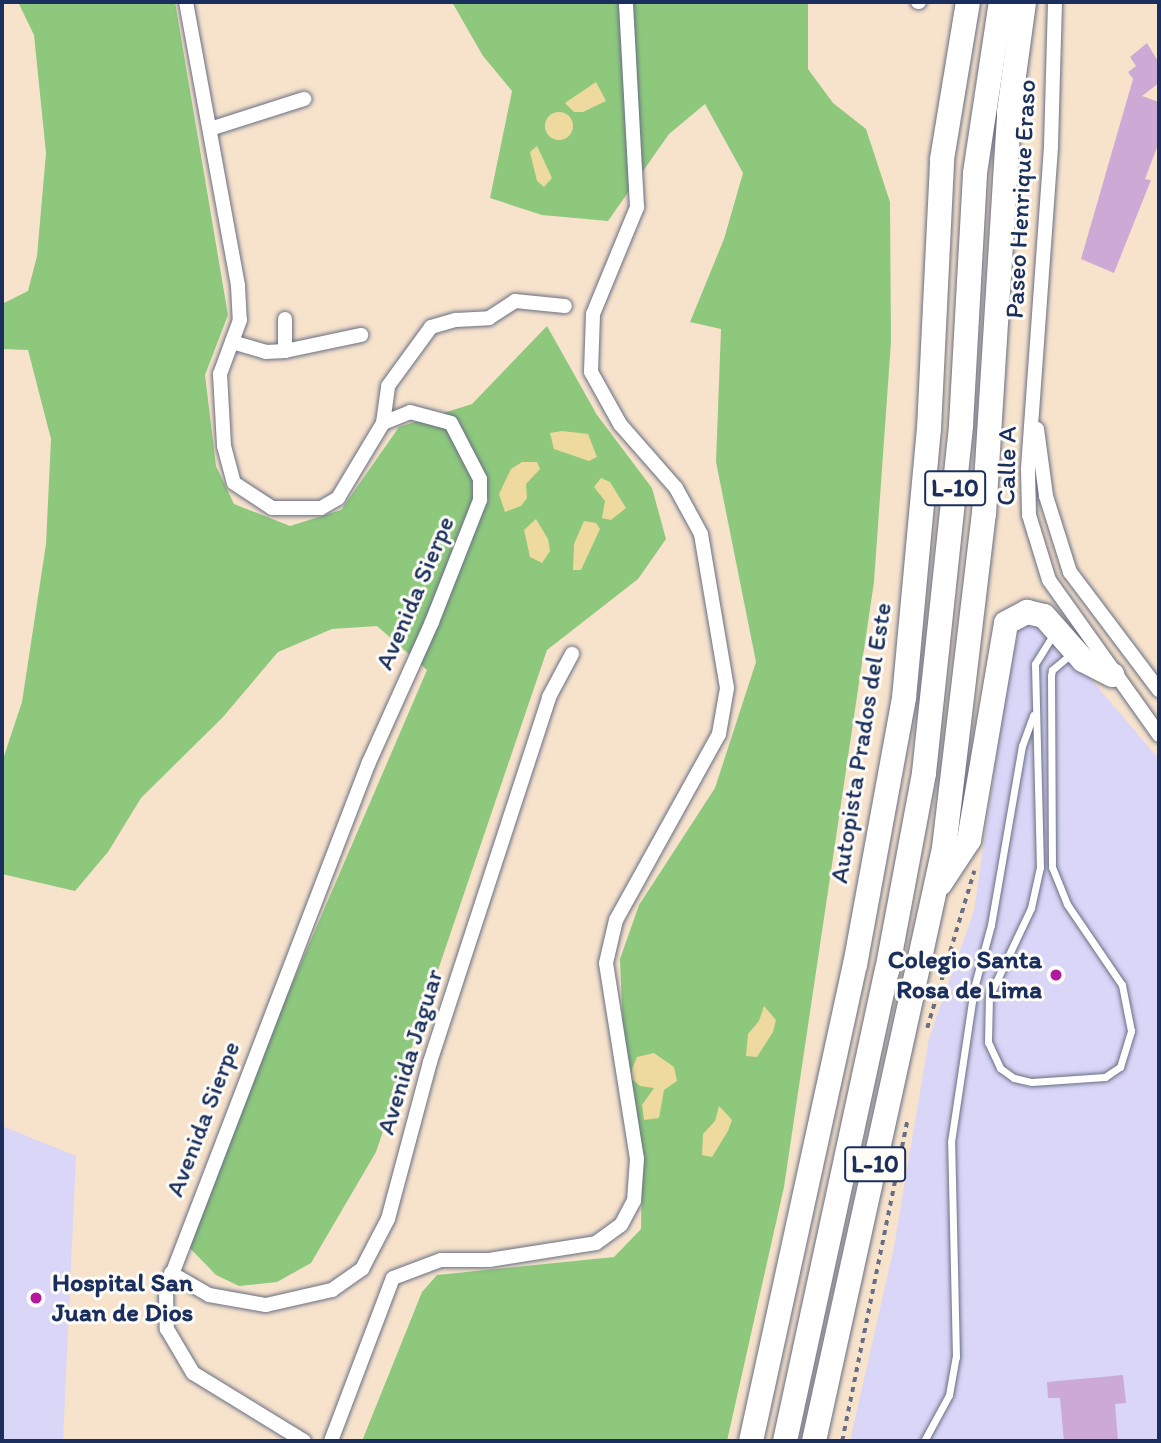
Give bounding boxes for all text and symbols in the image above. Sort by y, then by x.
street label: Paseo Henrique Eraso [999,78,1043,320]
street label: Calle A [991,426,1023,506]
road number: L-10 [923,467,986,508]
street label: Avenida Sierpe [369,511,461,675]
street label: Autopista Prados del Este [823,600,899,886]
place label: Colegio Santa Rosa de Lima [888,944,1042,1006]
street label: Avenida Jaguar [370,966,450,1138]
marker: Colegio Santa Rosa de Lima [1048,967,1064,983]
street label: Avenida Sierpe [159,1037,247,1201]
road number: L-10 [844,1144,906,1184]
place label: Hospital San Juan de Dios [52,1267,194,1328]
marker: Hospital San Juan de Dios [26,1288,46,1308]

